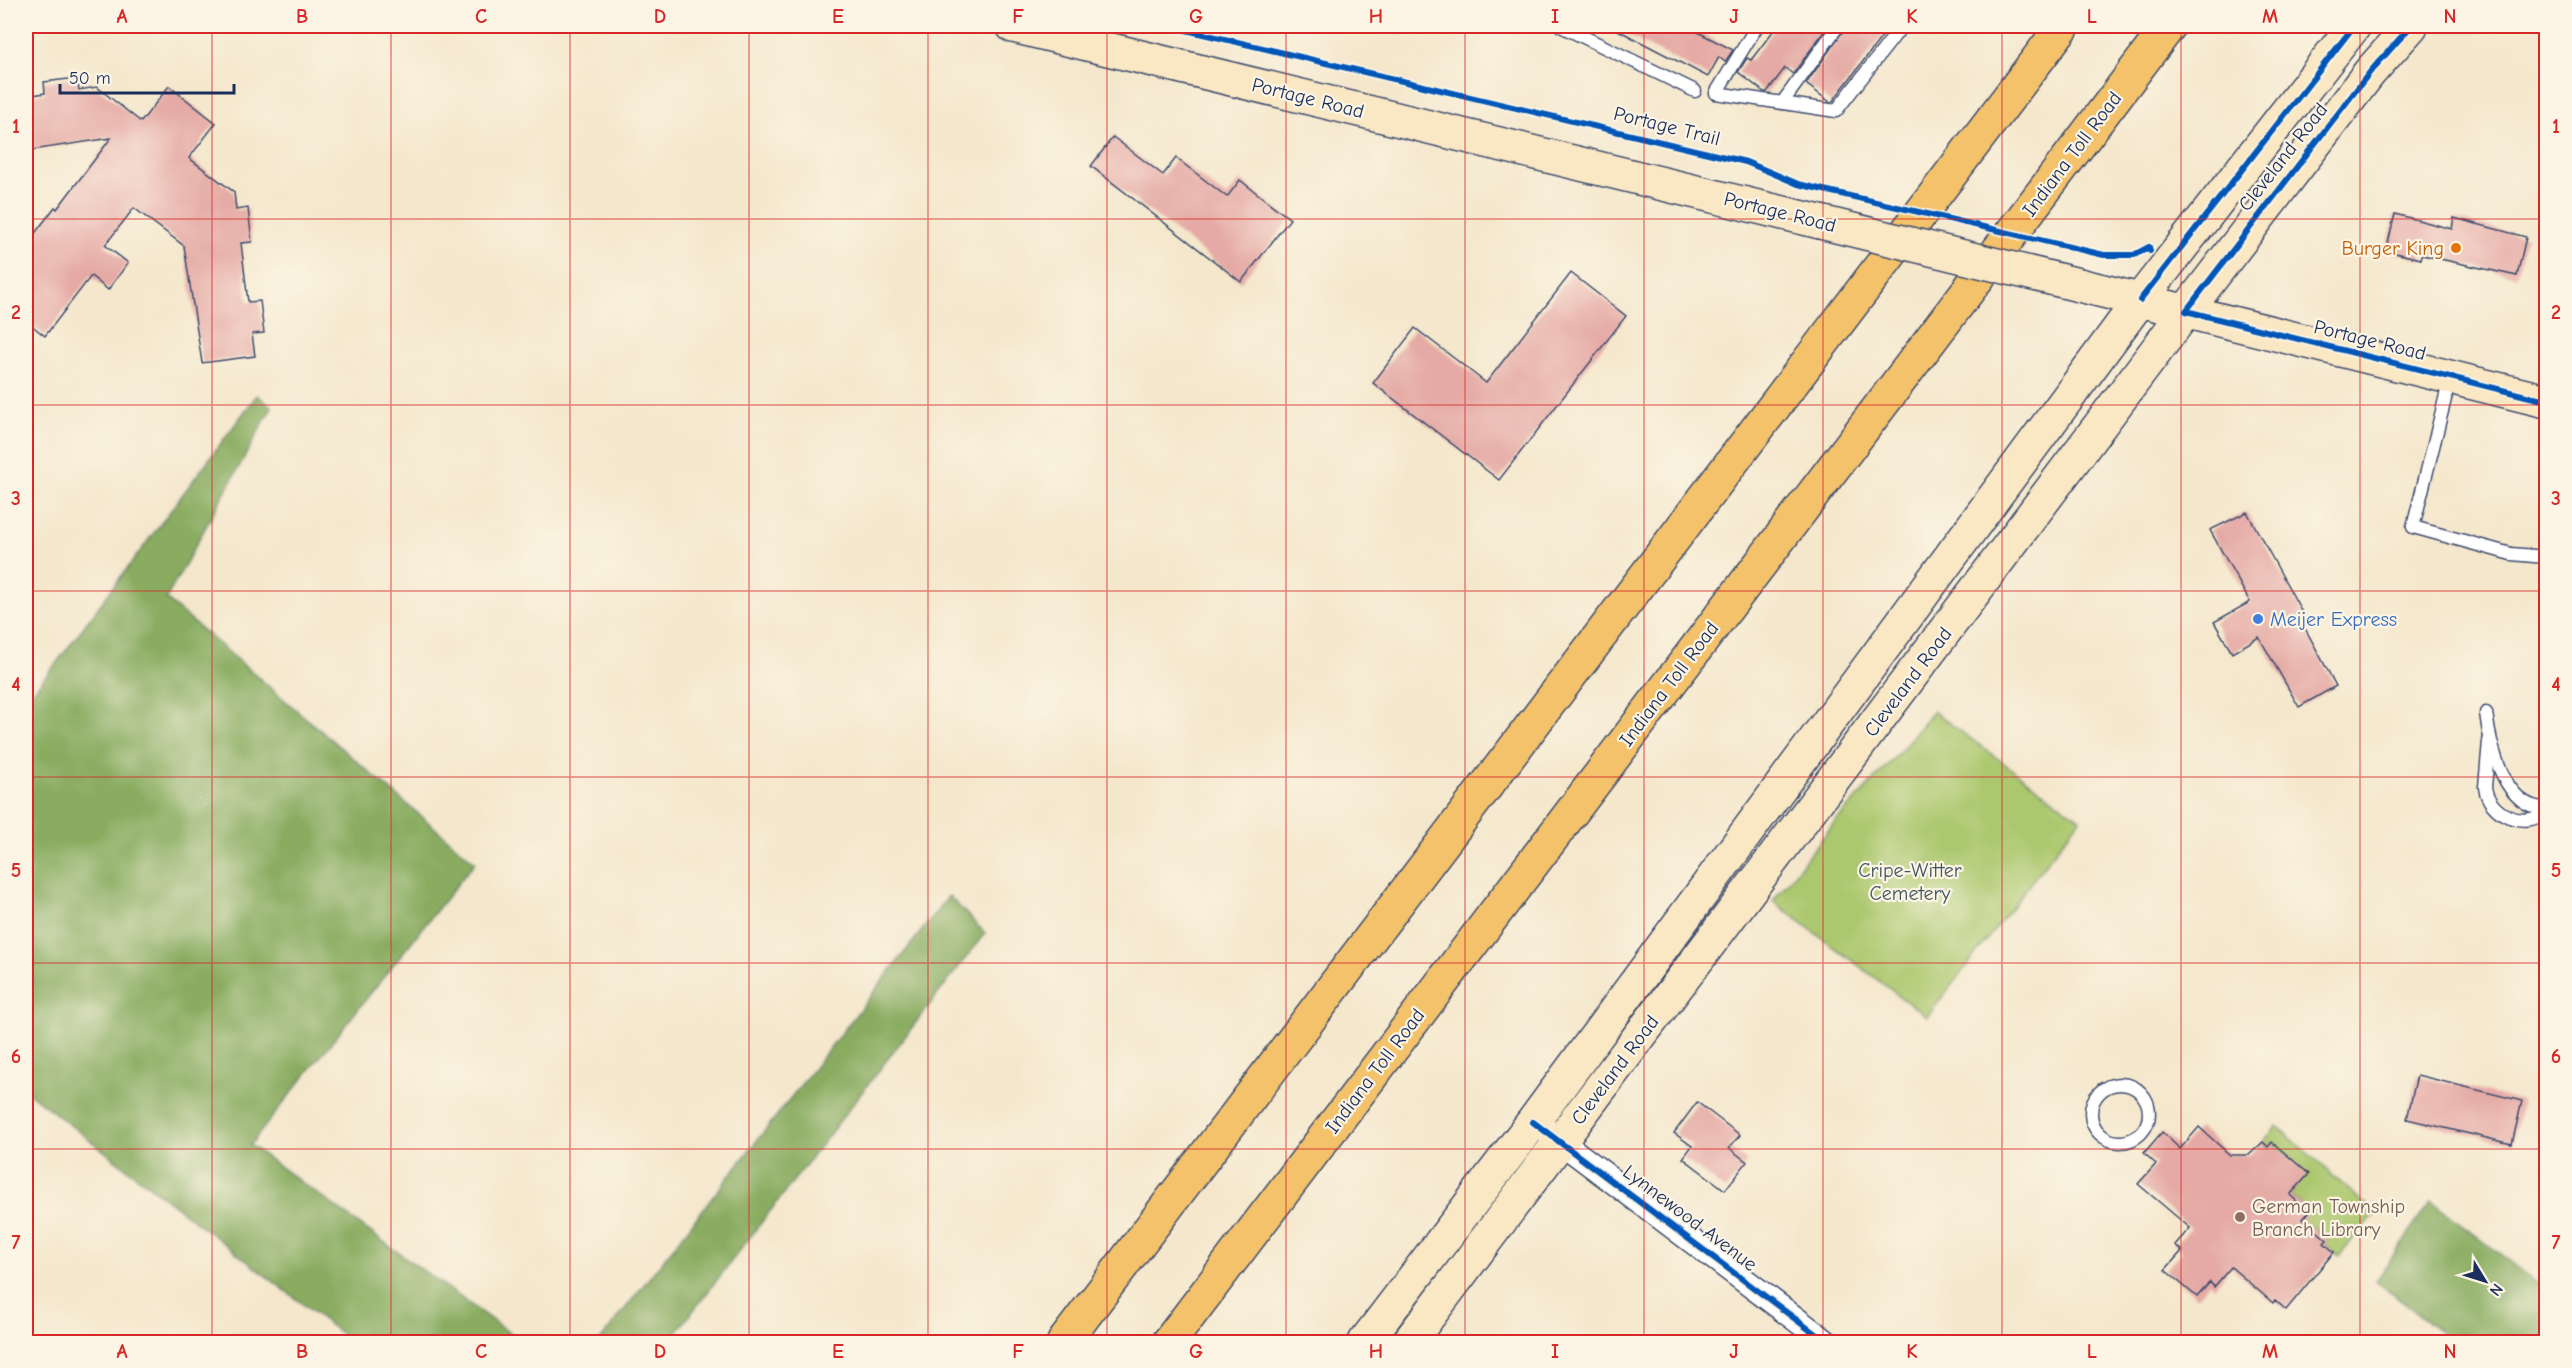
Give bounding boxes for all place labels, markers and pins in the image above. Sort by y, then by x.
place label: Burger King [2341,237,2444,260]
marker: Burger King [2449,241,2463,255]
place label: Meijer Express [2270,608,2397,631]
marker: Meijer Express [2251,612,2265,626]
place label: German Township Branch Library [2252,1195,2405,1241]
marker: German Township Branch Library [2233,1210,2247,1224]

